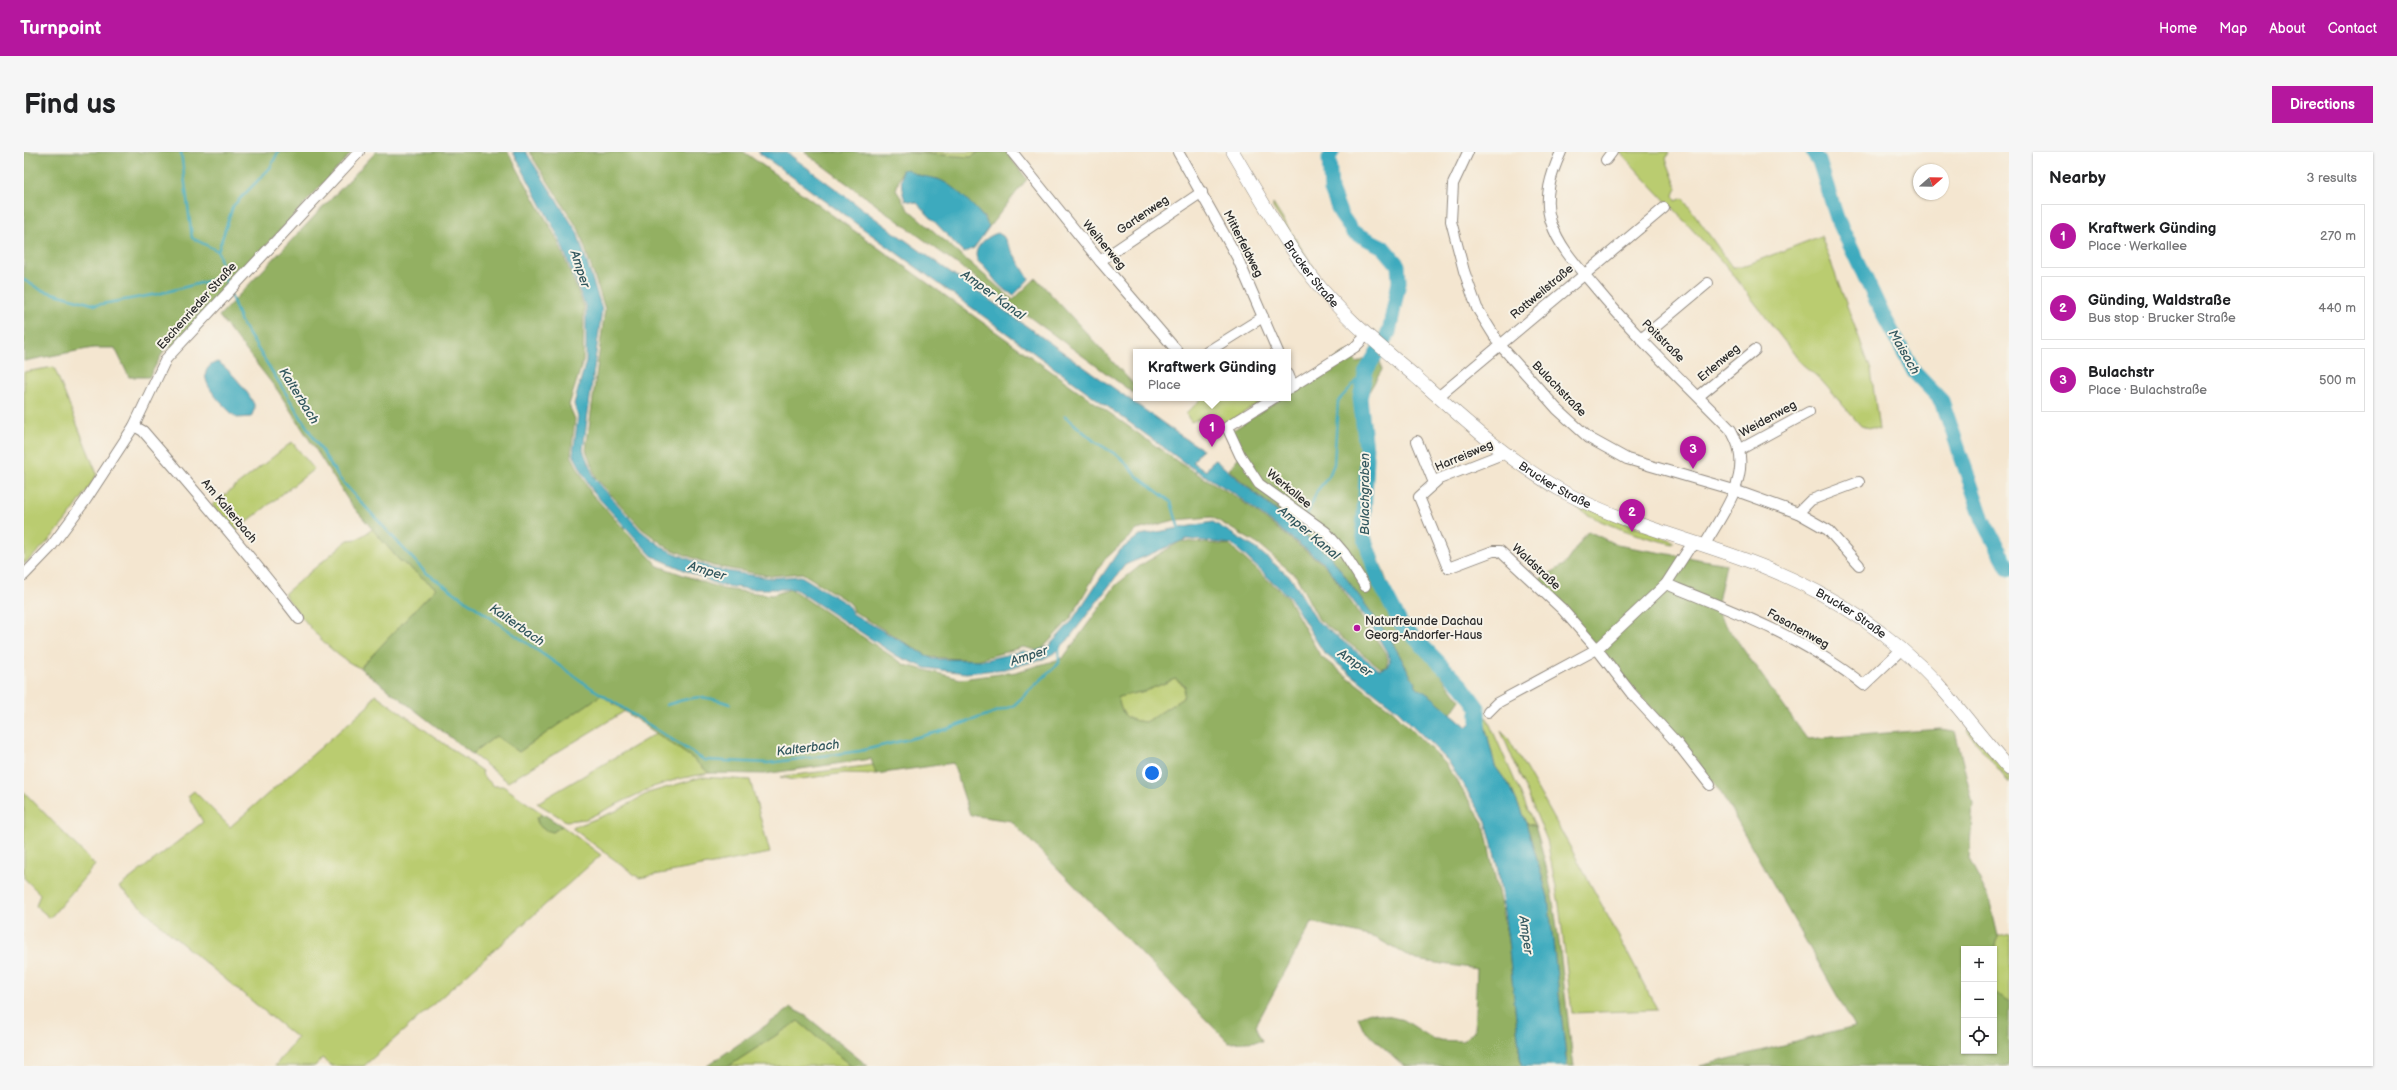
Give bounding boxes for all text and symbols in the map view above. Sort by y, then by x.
text: Turnpoint [20,17,101,40]
text: Home [2159,20,2197,37]
text: Map [2219,20,2247,37]
text: About [2269,20,2306,37]
text: Contact [2328,20,2377,37]
button: Directions [2272,86,2373,123]
text: Find us [24,88,116,121]
north arrow [1913,164,1949,200]
text: Nearby [2049,168,2106,188]
text: 3 results [2306,170,2357,186]
street label: Gartenweg [1114,192,1172,238]
street label: Mitterfeldweg [1220,208,1266,280]
street label: Weiherweg [1079,217,1129,273]
text: Kraftwerk Günding [2088,219,2216,238]
text: 1 [2060,228,2066,244]
text: 270 m [2320,228,2356,244]
street label: Brucker Straße [1281,237,1342,311]
text: Place · Werkallee [2088,238,2187,254]
water label: Amper [566,247,594,291]
street label: Eschenrieder Straße [154,259,240,353]
street label: Rottweilstraße [1508,261,1576,323]
water label: Amper Kanal [957,266,1029,324]
text: Günding, Waldstraße [2088,291,2231,310]
text: 2 [2059,300,2067,316]
text: 440 m [2318,300,2356,316]
text: Bus stop · Brucker Straße [2088,310,2236,326]
street label: Poitstraße [1638,316,1688,366]
water label: Maisach [1885,327,1923,377]
street label: Erlenweg [1695,341,1743,385]
popup [1133,349,1291,401]
text: Kraftwerk Günding [1148,358,1276,377]
street label: Bulachstraße [1529,358,1589,420]
text: Bulachstr [2088,363,2154,382]
water label: Kalterbach [275,365,323,427]
text: 3 [2059,372,2067,388]
text: 500 m [2319,372,2356,388]
text: Place [1148,377,1181,393]
text: Place · Bulachstraße [2088,382,2207,398]
street label: Weidenweg [1737,397,1799,441]
pin: 1 [1199,414,1225,447]
pin: 3 [1680,436,1706,469]
street label: Harreisweg [1433,437,1495,475]
water label: Bulachgraben [1357,453,1373,535]
street label: Brucker Straße [1516,458,1594,512]
street label: Werkallee [1263,466,1315,512]
street label: Am Kalterbach [198,476,260,546]
pin: 2 [1619,499,1645,532]
water label: Amper Kanal [1274,502,1344,564]
street label: Waldstraße [1509,541,1563,593]
water label: Amper [685,557,729,585]
street label: Brucker Straße [1813,585,1890,642]
water label: Kalterbach [487,600,547,650]
street label: Fasanenweg [1764,606,1832,652]
place label: Naturfreunde Dachau Georg-Andorfer-Haus [1365,614,1483,643]
marker: Naturfreunde Dachau Georg-Andorfer-Haus [1352,623,1362,633]
water label: Amper [1007,642,1051,670]
water label: Amper [1334,645,1376,681]
water label: Kalterbach [776,736,840,760]
your location [1142,763,1162,783]
water label: Amper [1515,914,1537,956]
map controls [1961,946,1997,1054]
button: + [1961,946,1997,982]
button: − [1961,982,1997,1018]
button: locate [1961,1018,1997,1054]

